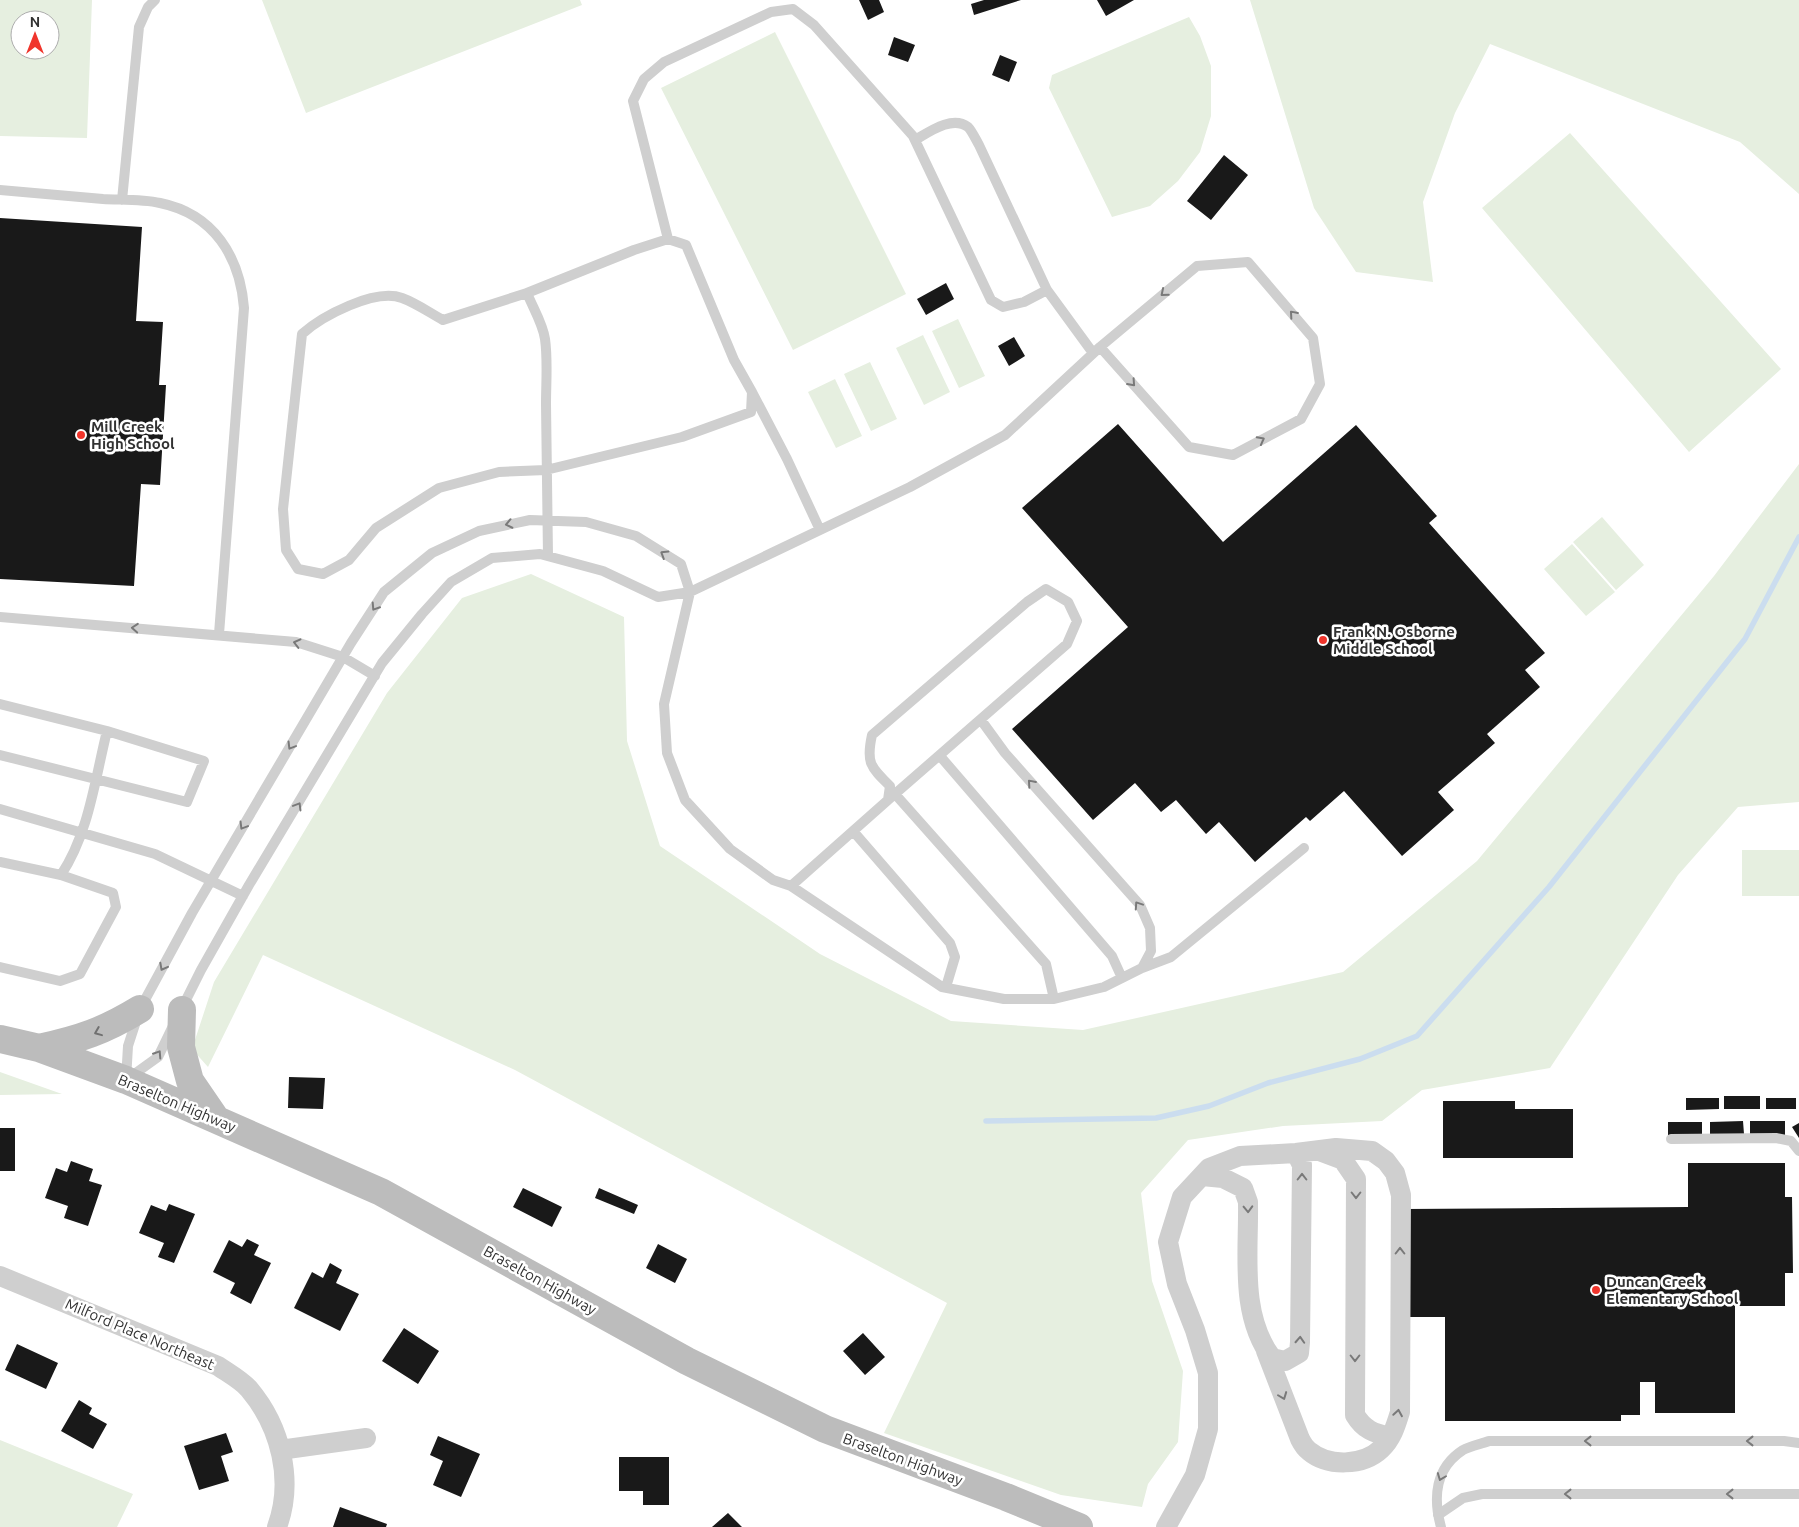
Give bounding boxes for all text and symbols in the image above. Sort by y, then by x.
north arrow [10,10,60,60]
text: N [30,14,40,30]
one-way arrow [1161,288,1170,296]
one-way arrow [1290,311,1299,320]
one-way arrow [1126,378,1135,387]
place label: Mill Creek High School [91,418,175,452]
marker: Mill Creek High School [75,429,87,441]
one-way arrow [1256,436,1265,446]
one-way arrow [505,518,514,529]
one-way arrow [661,550,670,560]
one-way arrow [371,602,381,611]
one-way arrow [131,622,139,633]
place label: Frank N. Osborne Middle School [1333,623,1455,657]
marker: Frank N. Osborne Middle School [1317,634,1329,646]
one-way arrow [292,638,301,649]
one-way arrow [287,741,297,750]
one-way arrow [1028,780,1037,789]
one-way arrow [291,802,301,811]
one-way arrow [240,821,250,830]
one-way arrow [1135,902,1144,911]
one-way arrow [159,962,169,971]
one-way arrow [94,1026,103,1036]
one-way arrow [152,1050,162,1059]
street label: Braselton Highway [116,1071,238,1135]
one-way arrow [1297,1173,1307,1181]
one-way arrow [1351,1192,1361,1199]
one-way arrow [1243,1206,1253,1214]
street label: Braselton Highway [481,1242,599,1318]
one-way arrow [1395,1247,1405,1254]
place label: Duncan Creek Elementary School [1606,1273,1739,1307]
marker: Duncan Creek Elementary School [1590,1284,1602,1296]
street label: Milford Place Northeast [63,1295,217,1373]
one-way arrow [1295,1336,1306,1344]
one-way arrow [1350,1354,1360,1362]
one-way arrow [1276,1391,1287,1400]
one-way arrow [1393,1409,1403,1418]
street label: Braselton Highway [841,1429,965,1489]
one-way arrow [1584,1436,1592,1446]
one-way arrow [1746,1436,1754,1446]
one-way arrow [1437,1473,1447,1481]
one-way arrow [1563,1489,1571,1499]
one-way arrow [1726,1489,1734,1499]

